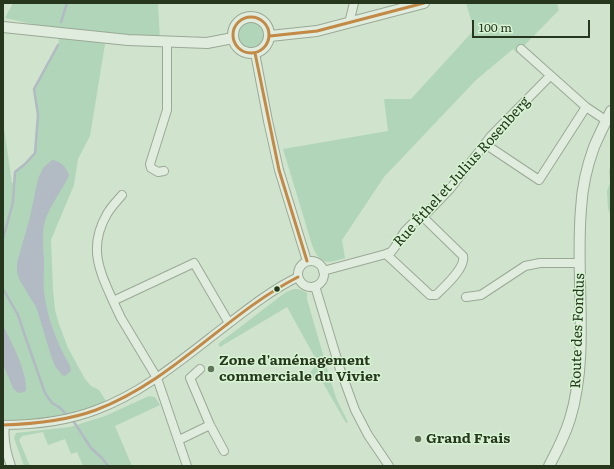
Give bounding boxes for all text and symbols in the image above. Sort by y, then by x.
scale bar [474,12,592,38]
text: 100 m [479,18,512,36]
street label: Rue Éthel et Julius Rosenberg [390,94,534,250]
street label: Route des Fondus [568,273,588,389]
unlabelled marker [272,284,282,294]
place label: Zone d'aménagement commerciale du Vivier [219,353,380,386]
marker: Zone d'aménagement commerciale du Vivier [206,364,216,374]
place label: Grand Frais [426,431,510,447]
marker: Grand Frais [413,434,423,444]

